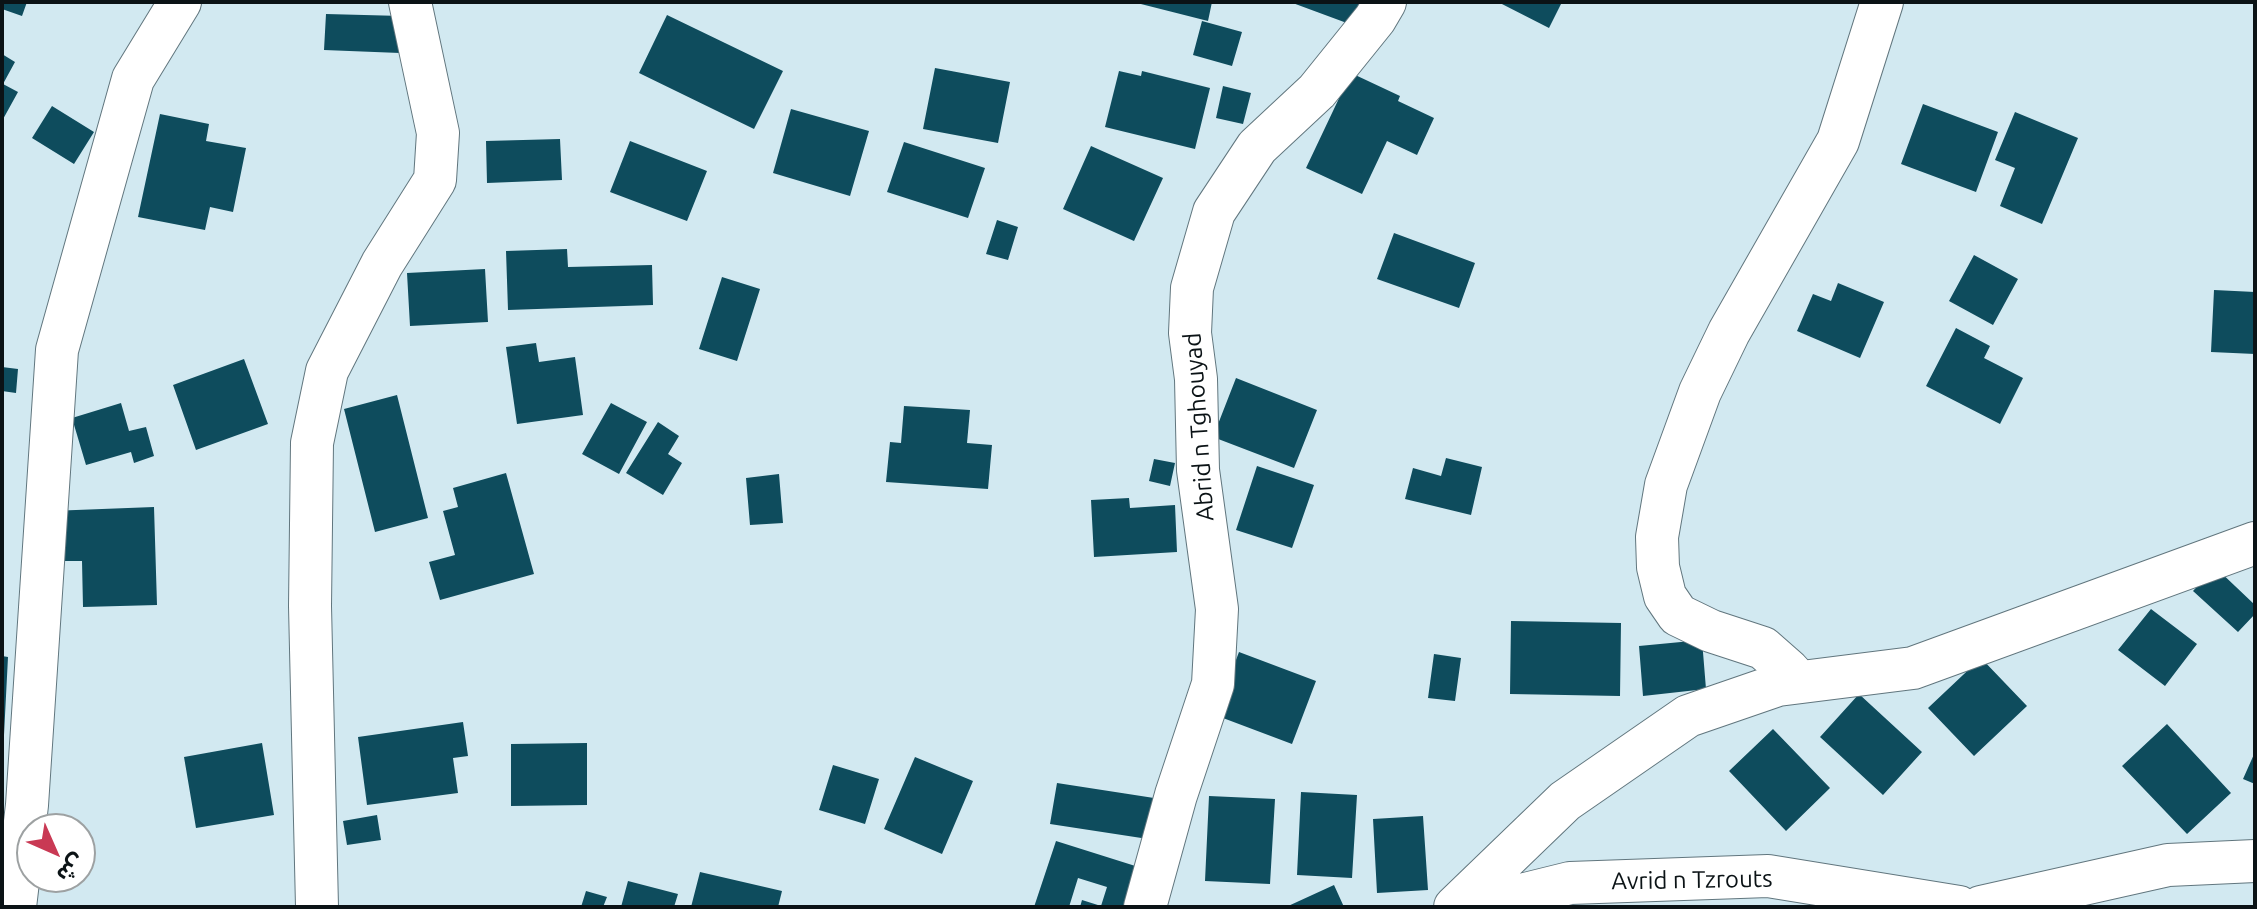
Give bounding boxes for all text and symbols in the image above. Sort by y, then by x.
street label: Abrid n Tghouyad [1178,332,1220,522]
north arrow [16,813,96,893]
text: ش [52,849,91,888]
street label: Avrid n Tzrouts [1611,864,1773,896]

